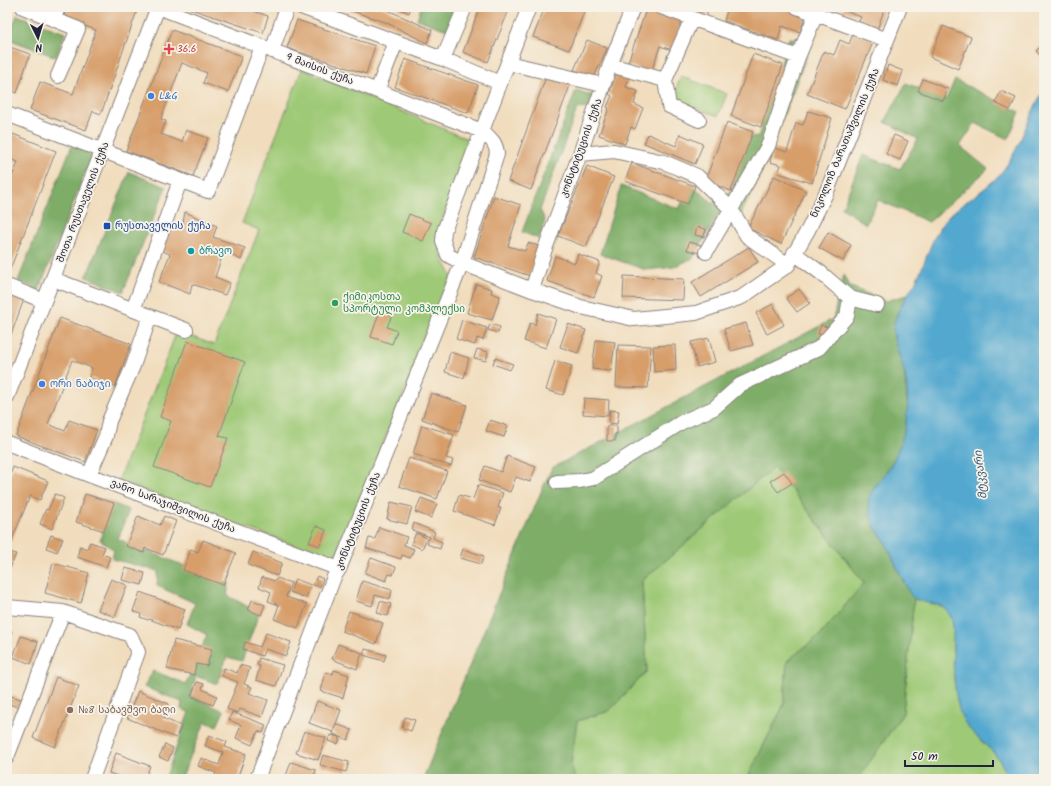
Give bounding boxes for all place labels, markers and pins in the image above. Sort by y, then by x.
place label: 36.6 [177,41,196,57]
marker: 36.6 [164,44,174,54]
place label: L&G [159,88,178,104]
marker: L&G [146,91,156,101]
place label: რუსთაველის ქუჩა [115,218,211,234]
marker: რუსთაველის ქუჩა [102,221,112,231]
place label: ბრავო [199,243,232,259]
marker: ბრავო [186,246,196,256]
place label: ქიმიკოსთა სპორტული კომპლექსი [343,289,465,317]
marker: ქიმიკოსთა სპორტული კომპლექსი [330,298,340,308]
place label: ორი ნაბიჯი [50,376,111,392]
marker: ორი ნაბიჯი [37,379,47,389]
place label: №8 საბავშვო ბაღი [78,702,176,718]
marker: №8 საბავშვო ბაღი [65,705,75,715]

